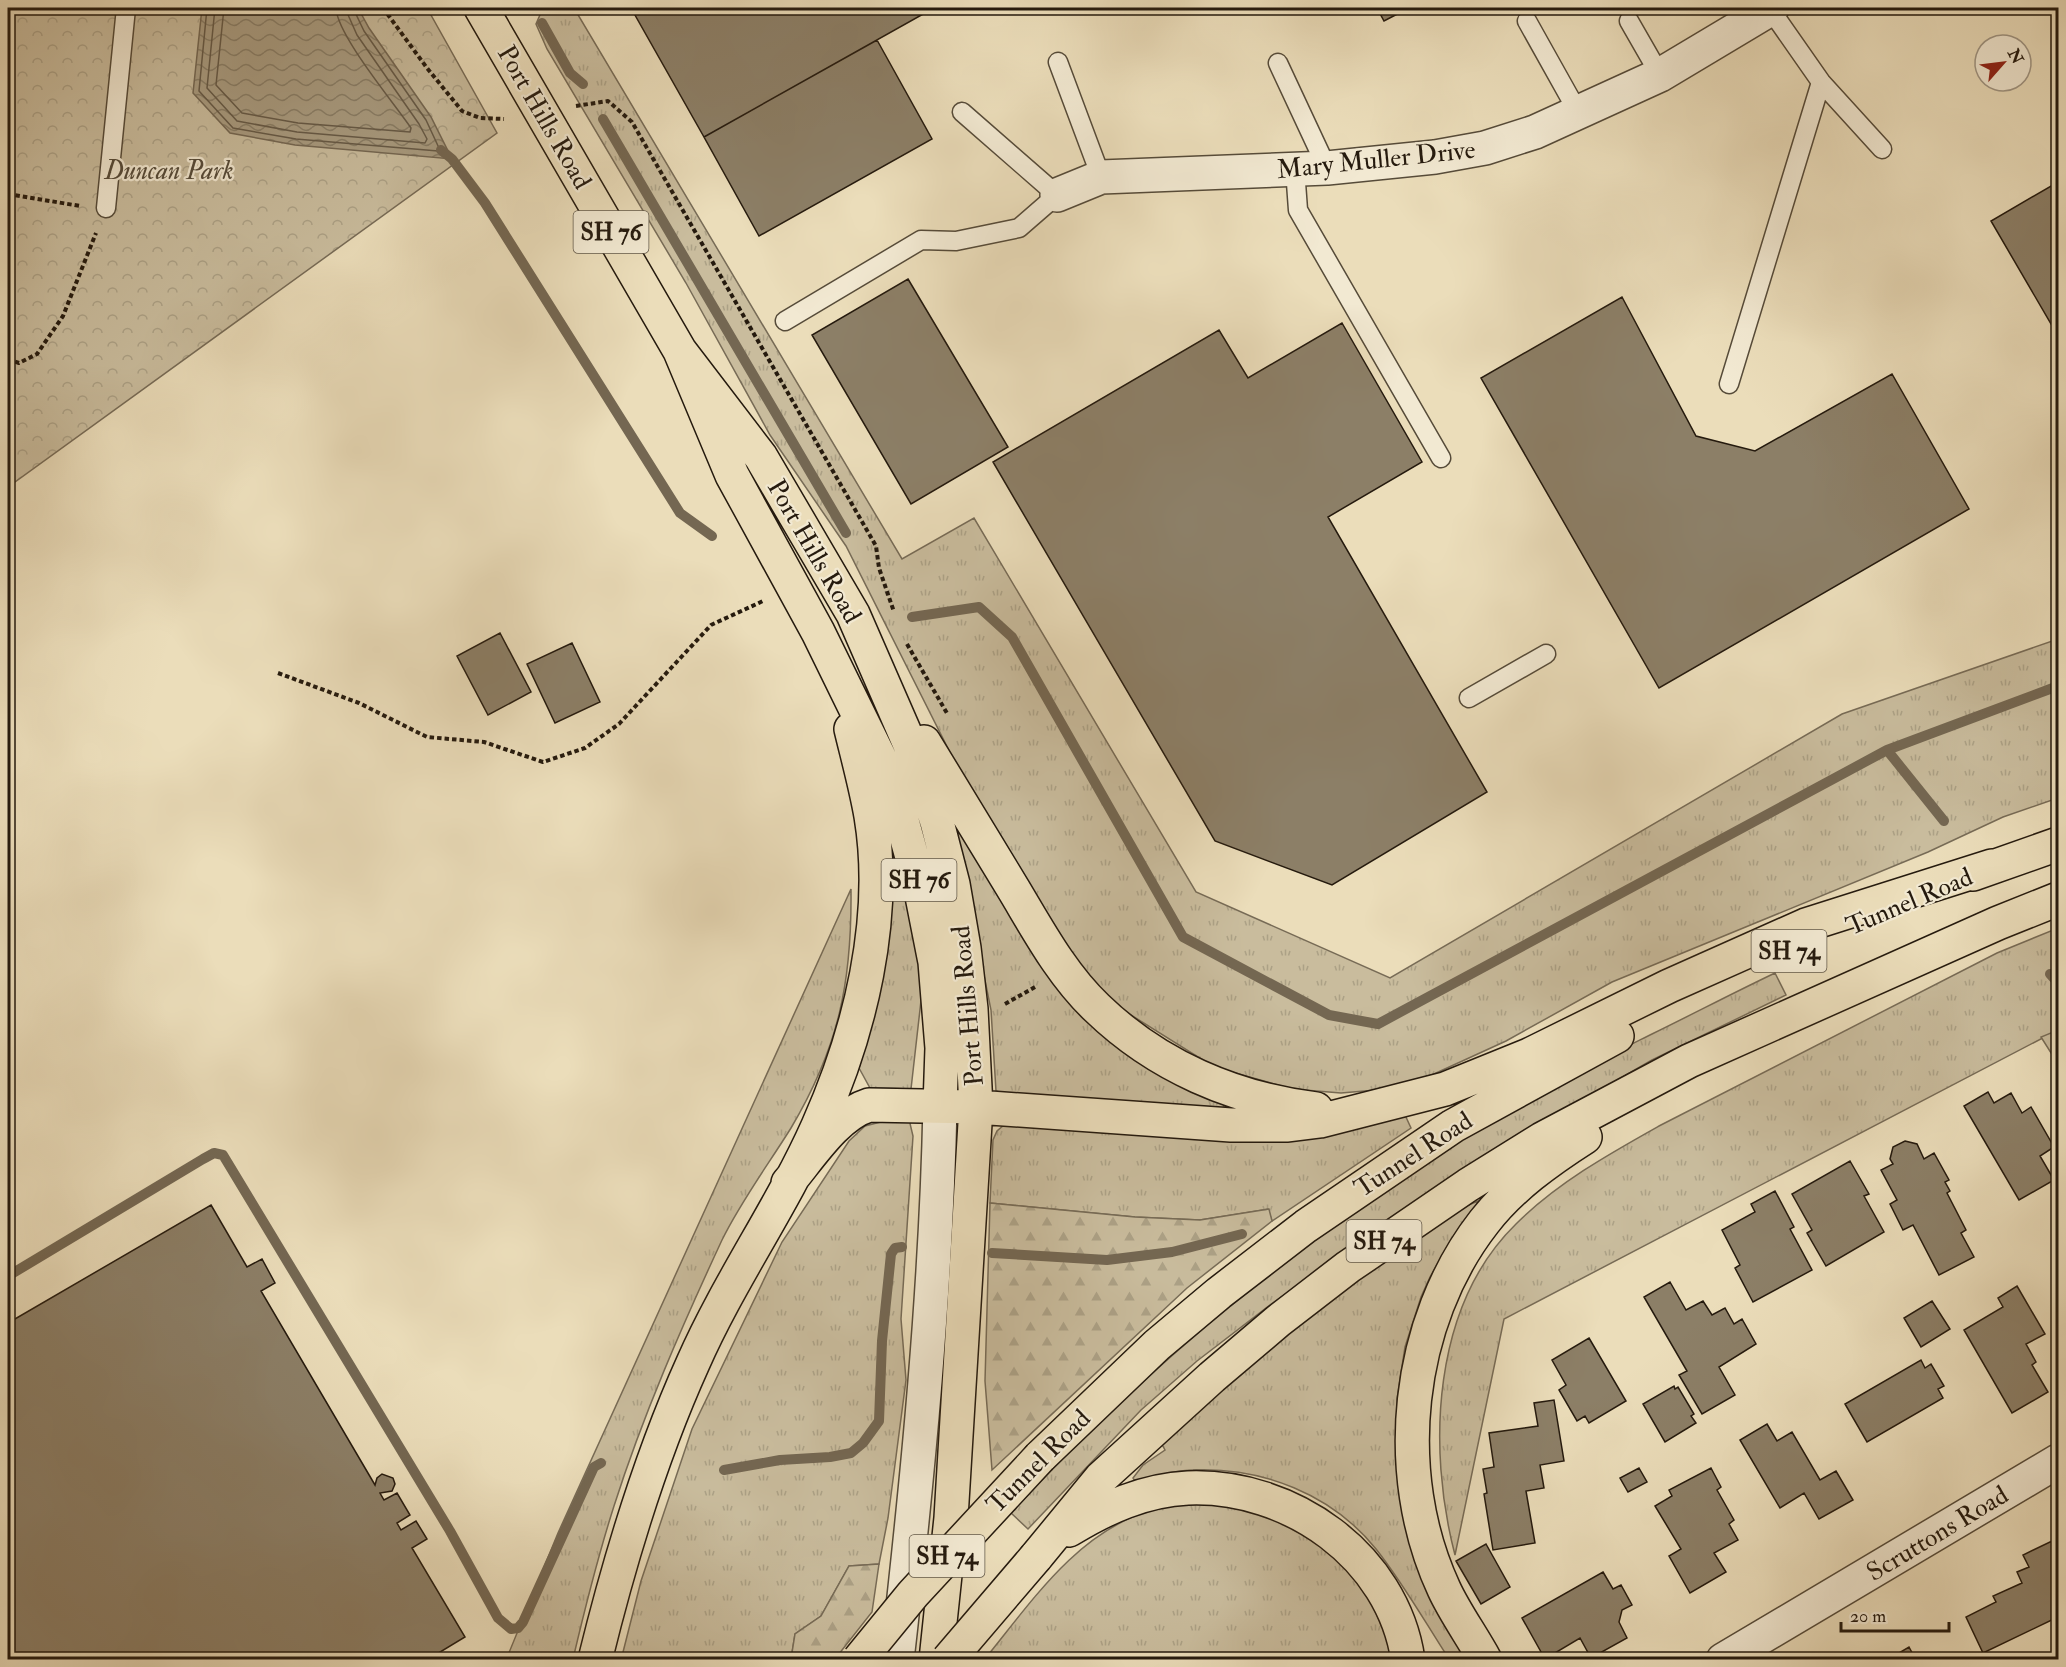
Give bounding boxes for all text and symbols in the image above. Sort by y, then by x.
north arrow [1973,33,2033,93]
street label: Port Hills Road [490,40,598,195]
text: N [2003,45,2028,68]
street label: Mary Muller Drive [1275,134,1477,186]
park label: Duncan Park [103,155,234,187]
road number: SH 76 [574,211,648,253]
street label: Port Hills Road [760,474,868,629]
road number: SH 76 [882,859,956,901]
street label: Tunnel Road [1841,861,1978,943]
street label: Port Hills Road [945,924,991,1087]
road number: SH 74 [1752,930,1826,972]
street label: Tunnel Road [1349,1105,1479,1205]
road number: SH 74 [1346,1220,1422,1262]
street label: Tunnel Road [980,1403,1098,1520]
street label: Scruttons Road [1861,1479,2014,1589]
road number: SH 74 [910,1535,984,1577]
scale bar [1841,1595,1949,1633]
text: 20 m [1850,1605,1886,1628]

